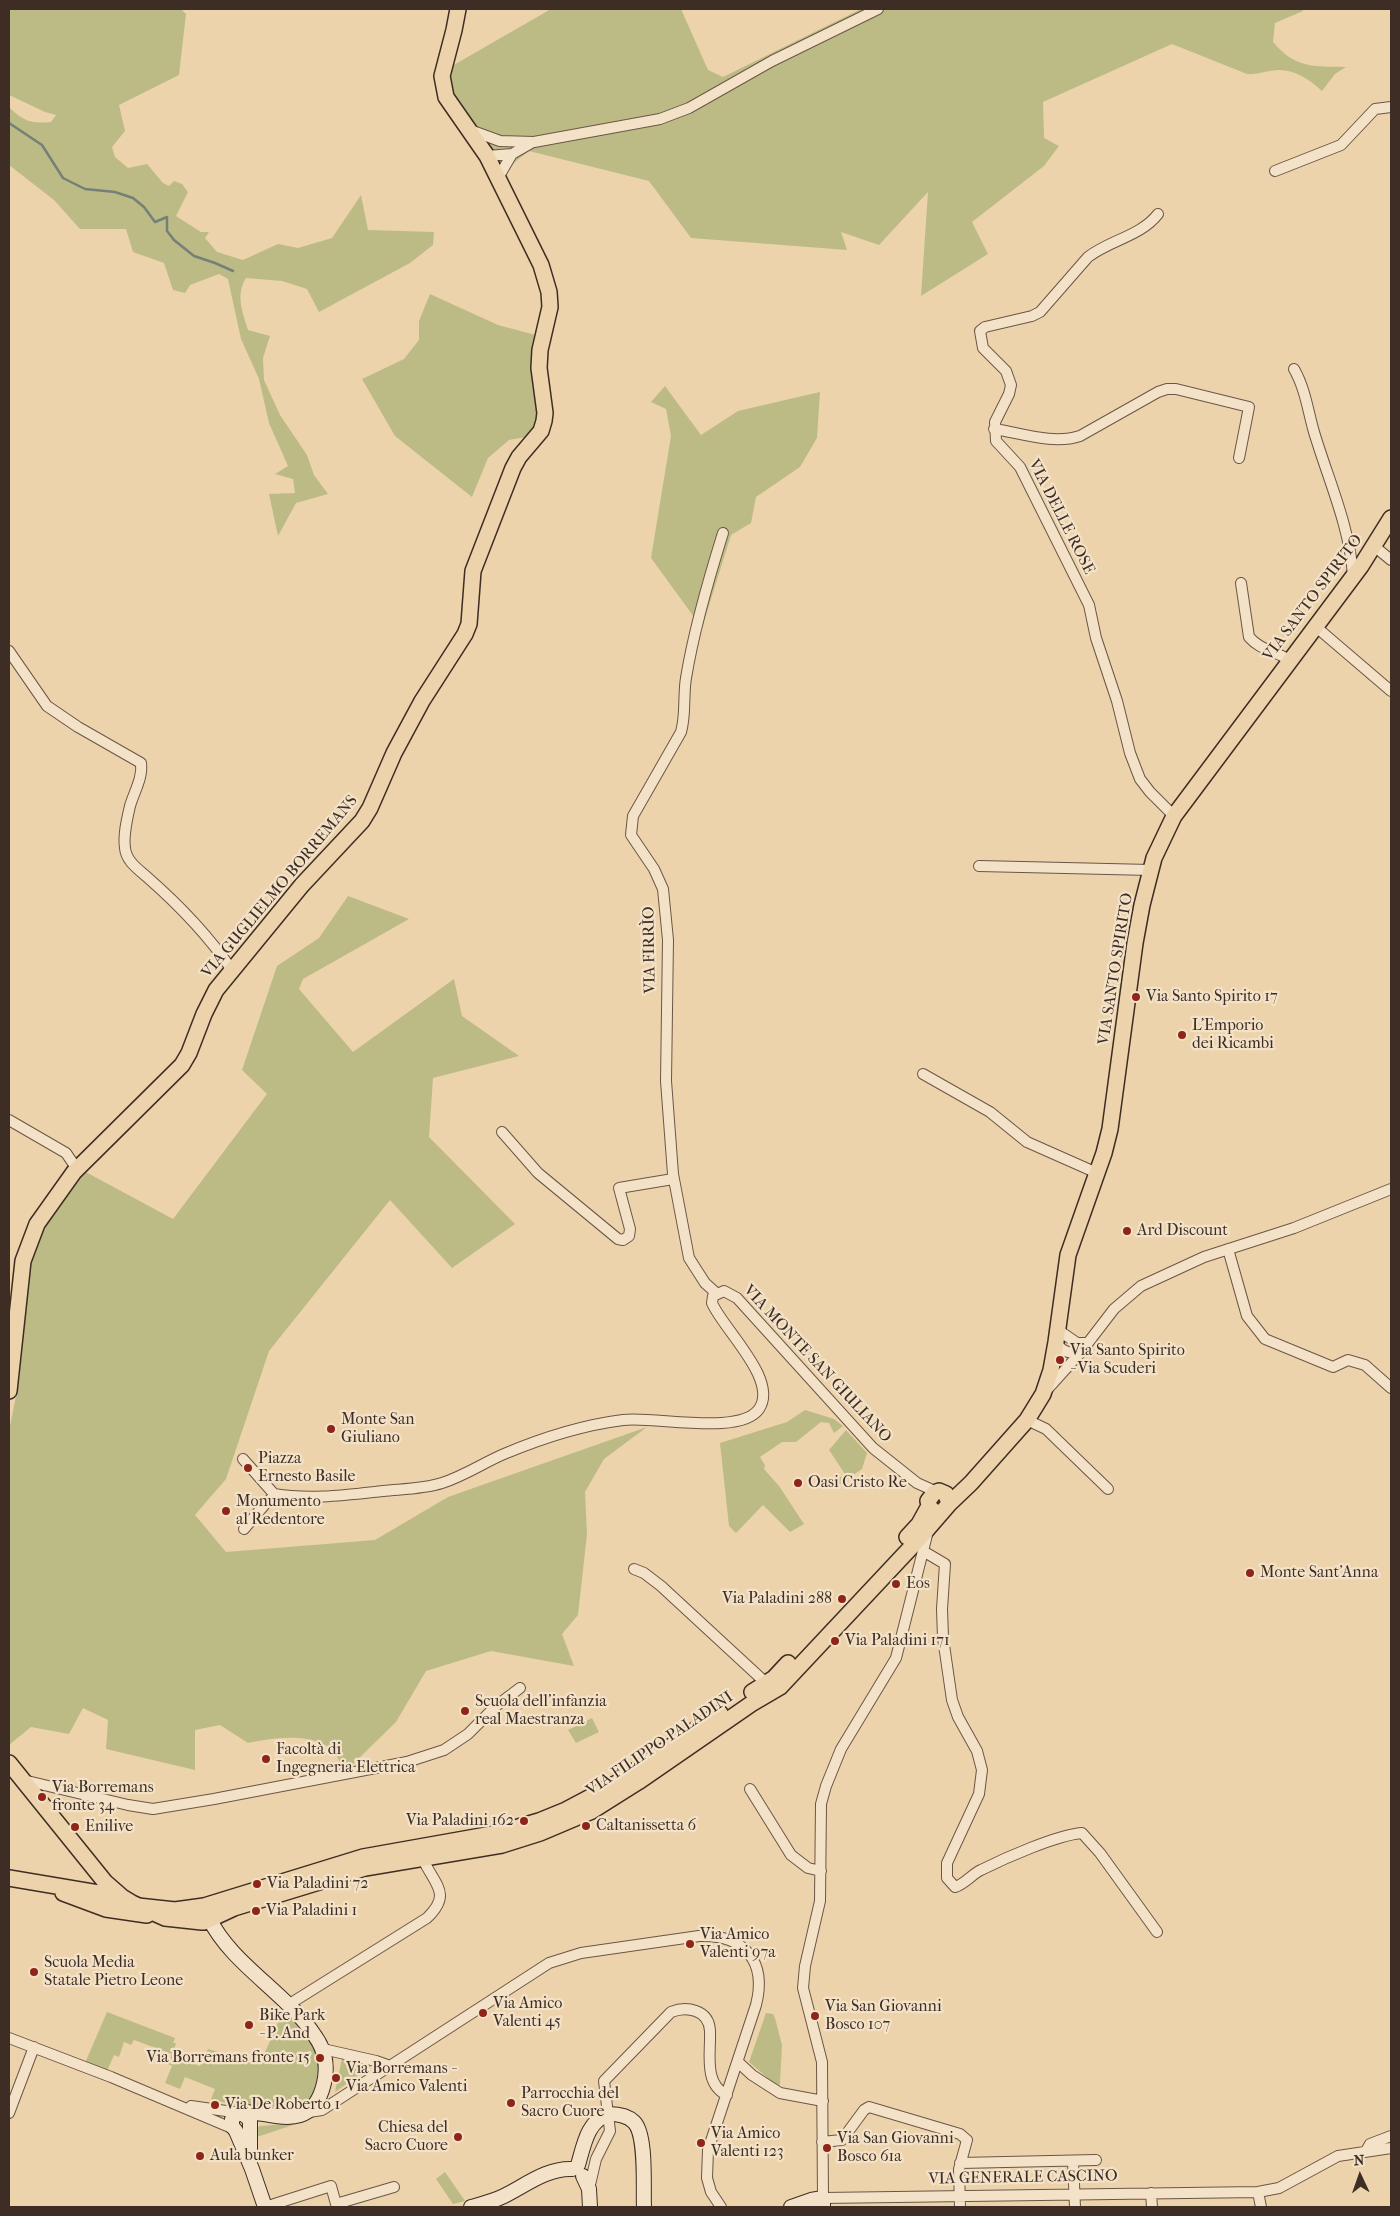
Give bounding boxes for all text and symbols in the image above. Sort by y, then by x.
street label: VIA DELLE ROSE [1024,456,1098,578]
street label: VIA SANTO SPIRITO [1259,531,1367,665]
street label: VIA GUGLIELMO BORREMANS [198,792,362,982]
street label: VIA SANTO SPIRITO [1095,892,1137,1046]
street label: VIA FIRRÌO [640,906,660,994]
place label: Via Santo Spirito 17 [1146,987,1278,1007]
marker: Via Santo Spirito 17 [1130,991,1142,1003]
place label: L'Emporio dei Ricambi [1192,1016,1274,1054]
marker: L'Emporio dei Ricambi [1176,1029,1188,1041]
place label: Ard Discount [1137,1221,1228,1241]
marker: Ard Discount [1121,1225,1133,1237]
street label: VIA MONTE SAN GIULIANO [739,1281,895,1447]
place label: Via Santo Spirito - Via Scuderi [1070,1341,1185,1379]
marker: Via Santo Spirito - Via Scuderi [1054,1354,1066,1366]
place label: Monte San Giuliano [341,1410,415,1448]
marker: Monte San Giuliano [325,1423,337,1435]
place label: Piazza Ernesto Basile [258,1449,356,1487]
marker: Piazza Ernesto Basile [242,1462,254,1474]
place label: Oasi Cristo Re [808,1473,907,1493]
marker: Oasi Cristo Re [792,1477,804,1489]
place label: Monumento al Redentore [236,1492,325,1530]
marker: Monumento al Redentore [220,1505,232,1517]
place label: Monte Sant'Anna [1260,1563,1378,1583]
marker: Monte Sant'Anna [1244,1567,1256,1579]
place label: Eos [906,1574,930,1594]
marker: Eos [890,1578,902,1590]
place label: Via Paladini 288 [722,1589,832,1609]
marker: Via Paladini 288 [836,1593,848,1605]
place label: Via Paladini 171 [845,1631,950,1651]
marker: Via Paladini 171 [829,1635,841,1647]
street label: VIA FILIPPO PALADINI [583,1688,737,1800]
place label: Scuola dell'infanzia real Maestranza [475,1692,607,1730]
marker: Scuola dell'infanzia real Maestranza [459,1705,471,1717]
place label: Facoltà di Ingegneria Elettrica [276,1740,415,1778]
marker: Facoltà di Ingegneria Elettrica [260,1753,272,1765]
place label: Via Borremans fronte 34 [52,1778,154,1816]
marker: Via Borremans fronte 34 [36,1791,48,1803]
place label: Via Paladini 162 [406,1811,514,1831]
marker: Via Paladini 162 [518,1815,530,1827]
place label: Caltanissetta 6 [596,1816,696,1836]
place label: Enilive [85,1817,133,1837]
marker: Caltanissetta 6 [580,1820,592,1832]
marker: Enilive [69,1821,81,1833]
place label: Via Paladini 72 [267,1874,368,1894]
marker: Via Paladini 72 [251,1878,263,1890]
place label: Via Paladini 1 [266,1901,357,1921]
marker: Via Paladini 1 [250,1905,262,1917]
place label: Via Amico Valenti 97a [700,1925,776,1963]
marker: Via Amico Valenti 97a [684,1938,696,1950]
place label: Scuola Media Statale Pietro Leone [44,1953,183,1991]
marker: Scuola Media Statale Pietro Leone [28,1966,40,1978]
place label: Via Amico Valenti 45 [493,1994,562,2032]
place label: Via San Giovanni Bosco 107 [825,1997,942,2035]
place label: Bike Park - P. And [259,2006,325,2044]
marker: Via Amico Valenti 45 [477,2007,489,2019]
marker: Via San Giovanni Bosco 107 [809,2010,821,2022]
marker: Bike Park - P. And [243,2019,255,2031]
place label: Via Borremans fronte 15 [146,2048,310,2068]
marker: Via Borremans fronte 15 [314,2052,326,2064]
place label: Via Borremans - Via Amico Valenti [346,2059,467,2097]
marker: Via Borremans - Via Amico Valenti [330,2072,342,2084]
place label: Parrocchia del Sacro Cuore [521,2084,619,2122]
place label: Via De Roberto 1 [225,2095,340,2115]
marker: Parrocchia del Sacro Cuore [505,2097,517,2109]
marker: Via De Roberto 1 [209,2099,221,2111]
place label: Chiesa del Sacro Cuore [365,2118,448,2156]
place label: Via Amico Valenti 123 [711,2124,784,2162]
place label: Via San Giovanni Bosco 61a [837,2129,954,2167]
marker: Chiesa del Sacro Cuore [452,2131,464,2143]
marker: Via Amico Valenti 123 [695,2137,707,2149]
marker: Via San Giovanni Bosco 61a [821,2142,833,2154]
place label: Aula bunker [210,2146,294,2166]
marker: Aula bunker [194,2150,206,2162]
north arrow [1335,2151,1385,2201]
text: N [1353,2152,1365,2169]
street label: VIA GENERALE CASCINO [928,2167,1118,2189]

